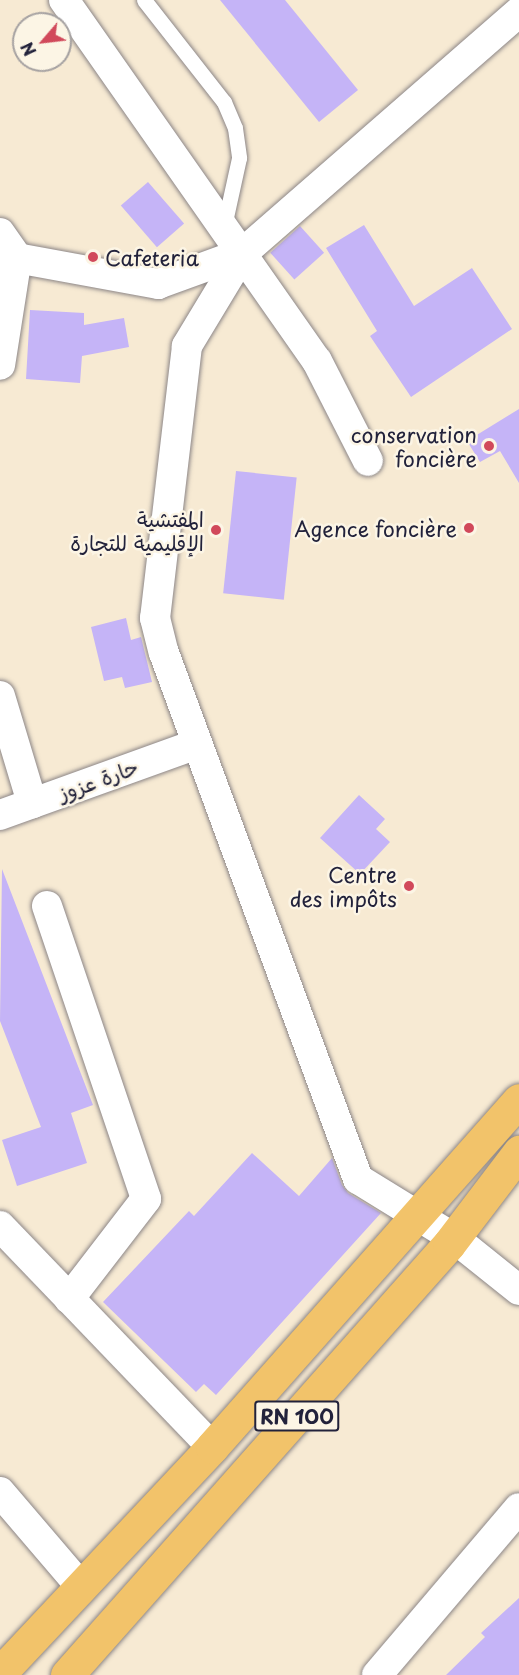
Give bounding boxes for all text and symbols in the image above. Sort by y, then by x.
north arrow [12,12,72,72]
text: N [14,38,41,61]
place label: Cafeteria [105,244,199,270]
marker: Cafeteria [86,250,100,264]
place label: conservation foncière [351,421,477,471]
marker: conservation foncière [482,439,496,453]
place label: المفتشية الإقليمية للتجارة [70,505,204,555]
place label: Agence foncière [294,515,457,541]
marker: Agence foncière [462,521,476,535]
marker: المفتشية الإقليمية للتجارة [209,523,223,537]
street label: حارة عزوز [55,753,141,805]
place label: Centre des impôts [290,861,397,911]
marker: Centre des impôts [402,879,416,893]
road number: RN 100 [252,1399,342,1433]

